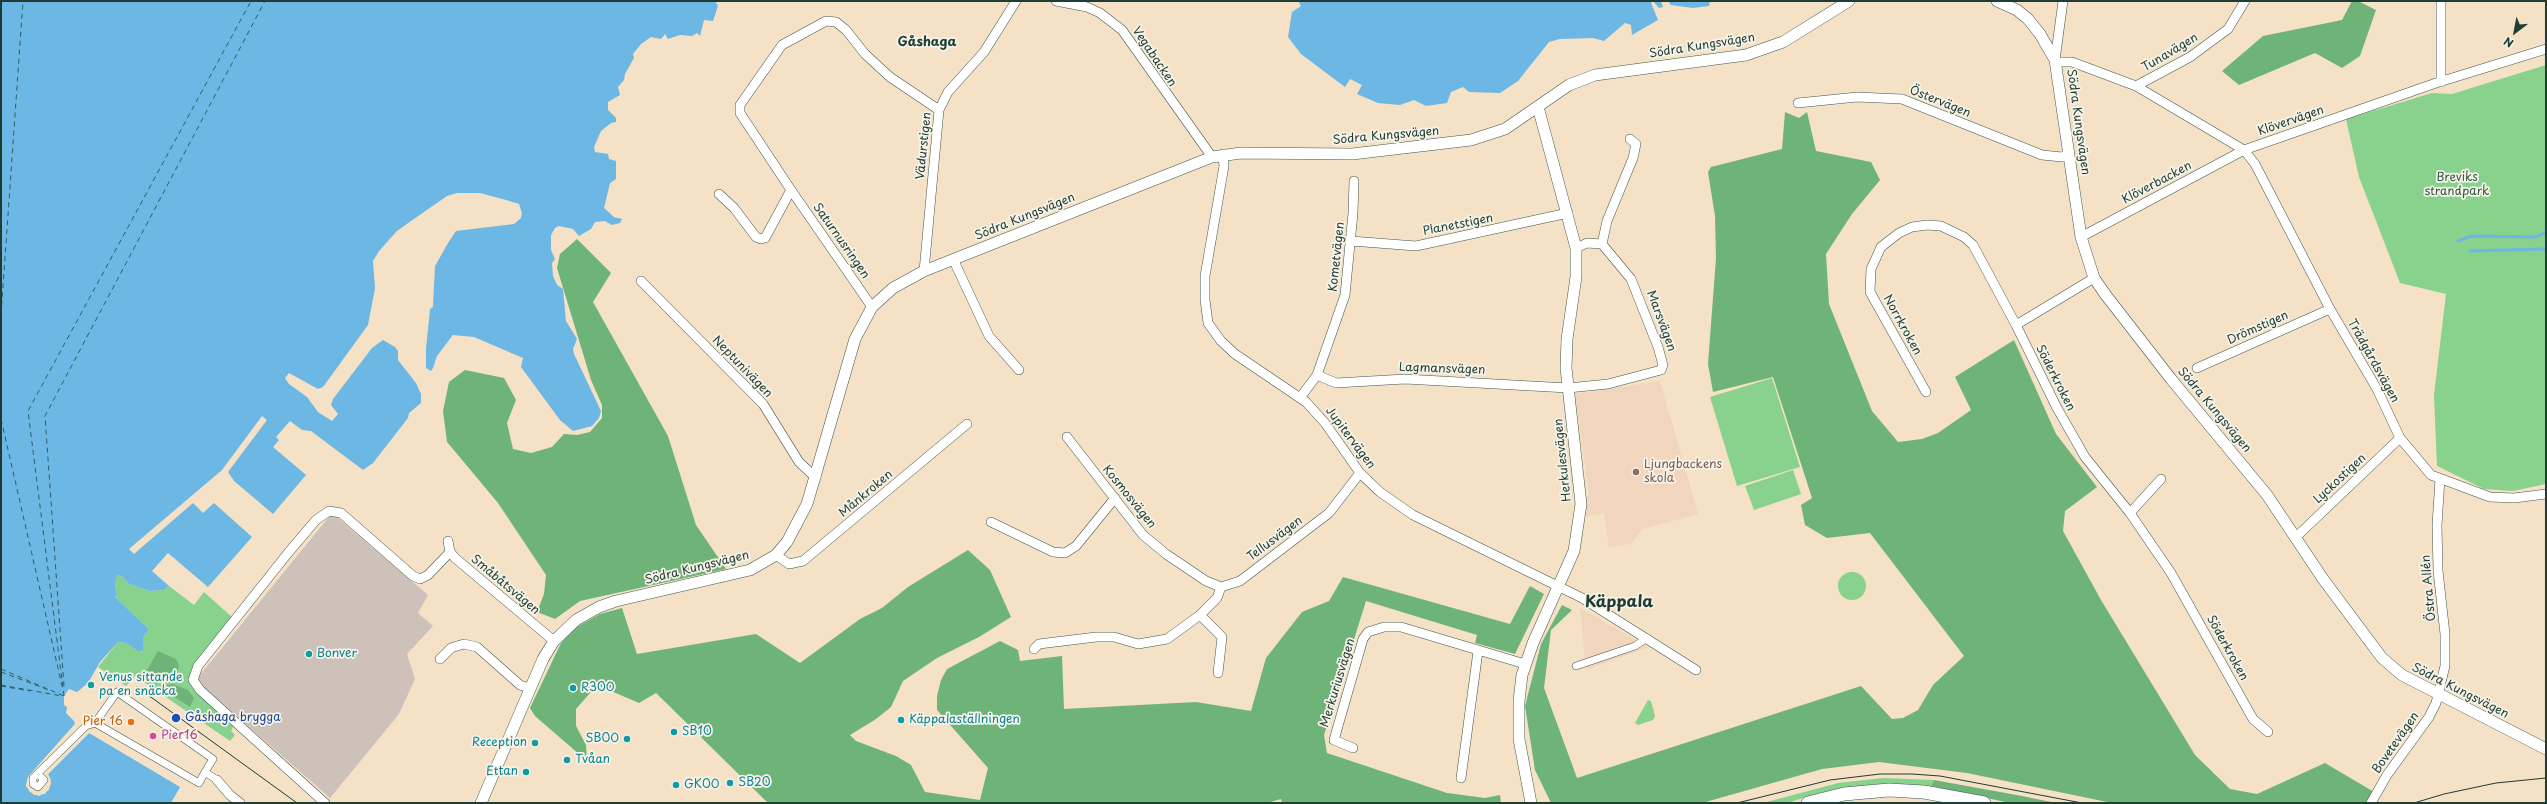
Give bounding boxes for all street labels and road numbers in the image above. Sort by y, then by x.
street label: Vegabacken [1129,24,1179,90]
street label: Södra Kungsvägen [1648,31,1756,61]
street label: Tunavägen [2139,31,2201,75]
street label: Södra Kungsvägen [2063,68,2093,176]
street label: Östervägen [1907,83,1973,121]
street label: Klövervägen [2256,103,2326,139]
street label: Vädurstigen [913,112,935,180]
street label: Södra Kungsvägen [1332,124,1440,148]
street label: Klöverbacken [2120,159,2194,207]
street label: Södra Kungsvägen [973,190,1077,244]
street label: Saturnusringen [810,201,872,281]
street label: Planetstigen [1422,211,1494,239]
street label: Kometvägen [1326,221,1348,293]
street label: Marsvägen [1643,289,1679,353]
street label: Norrkroken [1880,292,1924,358]
street label: Drömstigen [2225,308,2291,348]
street label: Trädgårdsvägen [2344,317,2402,405]
street label: Neptunivägen [709,333,775,401]
street label: Söderkroken [2032,343,2078,413]
street label: Lagmansvägen [1399,360,1485,378]
street label: Södra Kungsvägen [2174,364,2254,456]
street label: Jupitervägen [1322,404,1378,472]
street label: Herkulesvägen [1551,418,1575,502]
street label: Lyckostigen [2311,451,2369,507]
street label: Kosmosvägen [1099,463,1159,531]
street label: Månkroken [836,467,896,521]
street label: Tellusvägen [1245,514,1305,564]
street label: Södra Kungsvägen [643,548,751,588]
street label: Småbåtsvägen [468,552,542,618]
street label: Östra Allén [2419,554,2439,622]
street label: Söderkroken [2203,613,2251,683]
street label: Merkuriusvägen [1318,637,1358,729]
street label: Södra Kungsvägen [2409,660,2511,722]
street label: Bovetevägen [2370,709,2422,777]

